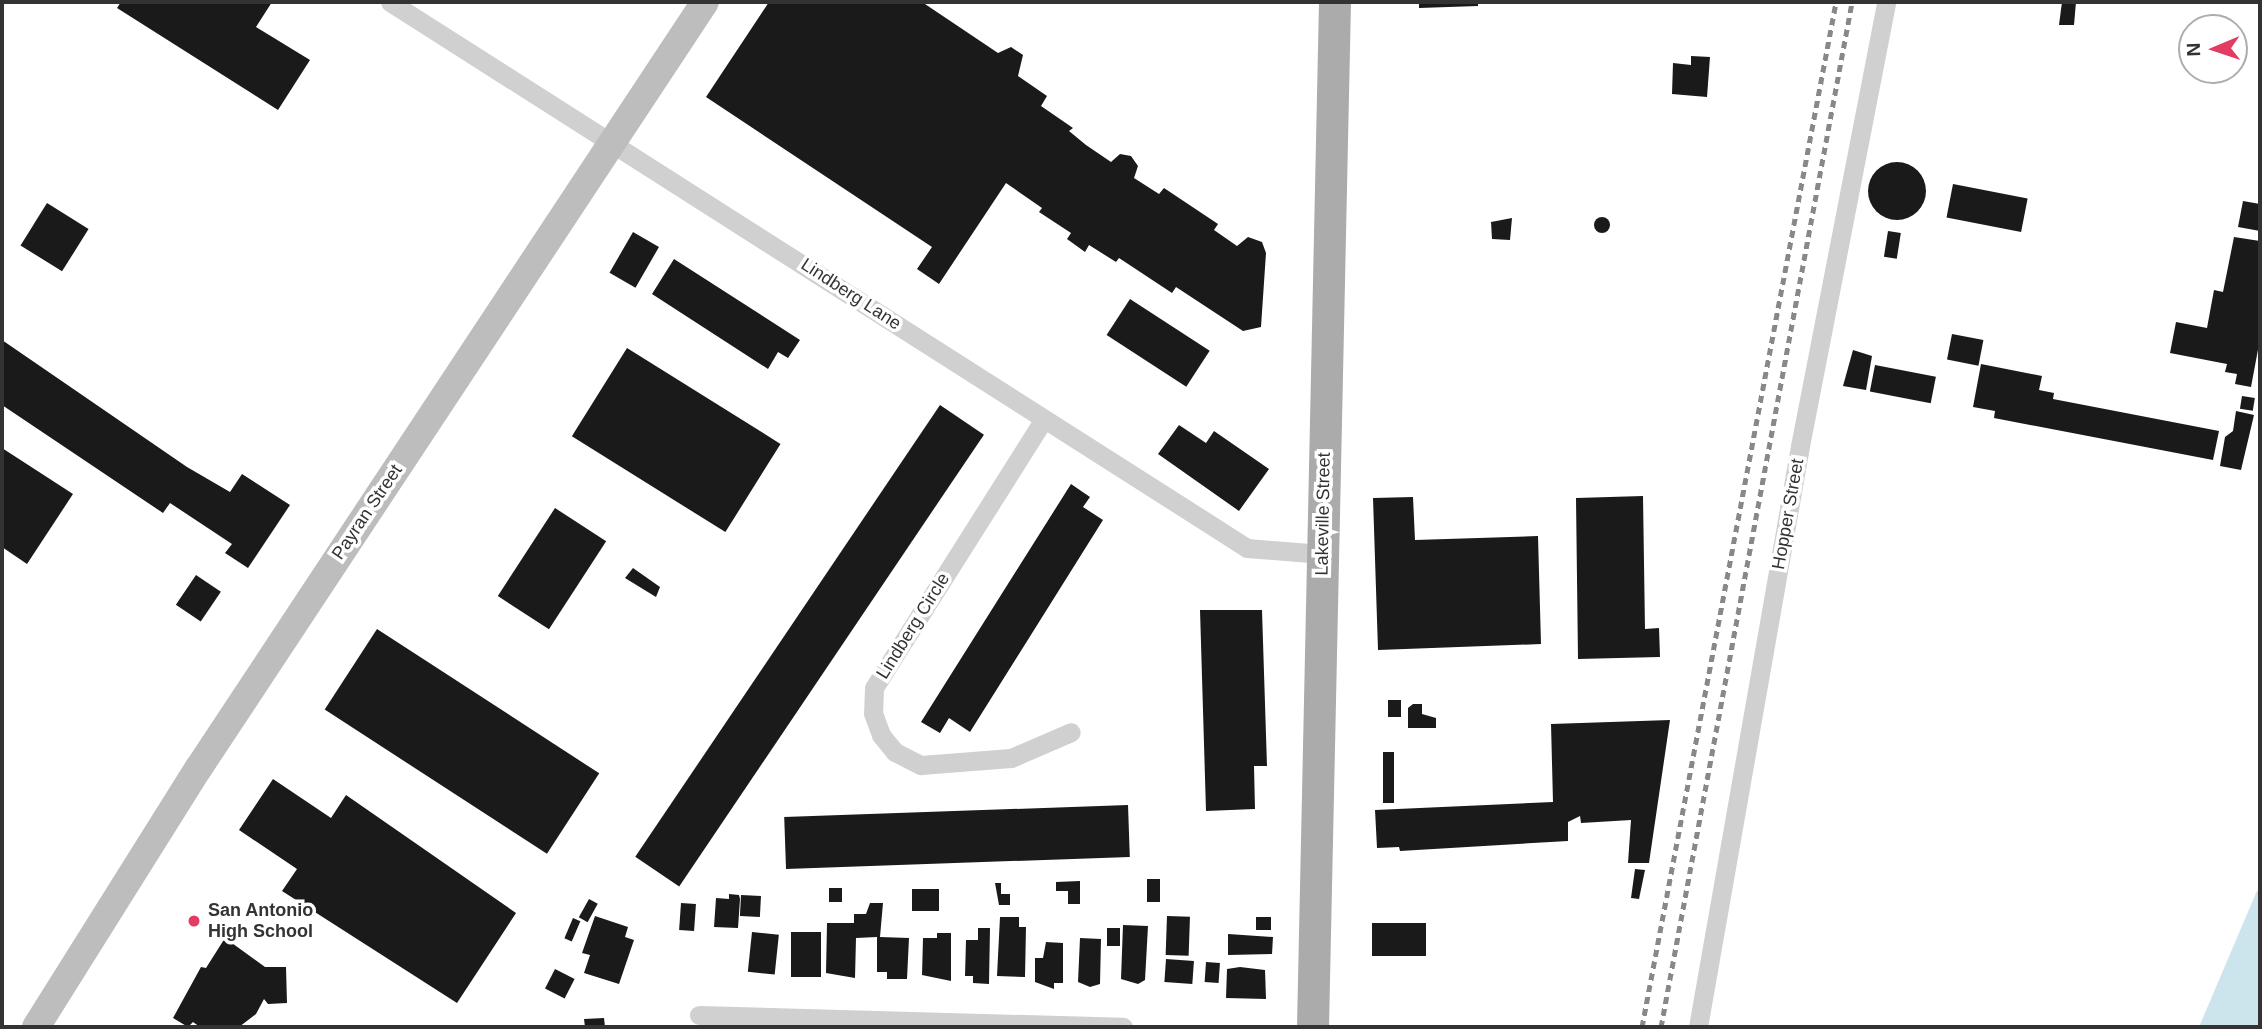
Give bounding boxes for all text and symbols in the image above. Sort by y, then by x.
north arrow [2178,14,2248,84]
text: N [2183,42,2204,57]
street label: Lindberg Lane [797,254,905,334]
street label: Lakeville Street [1311,452,1335,576]
street label: Hopper Street [1768,457,1808,571]
street label: Payran Street [327,460,407,564]
street label: Lindberg Circle [872,569,954,683]
place label: San Antonio High School [208,900,314,942]
marker: San Antonio High School [186,913,202,929]

